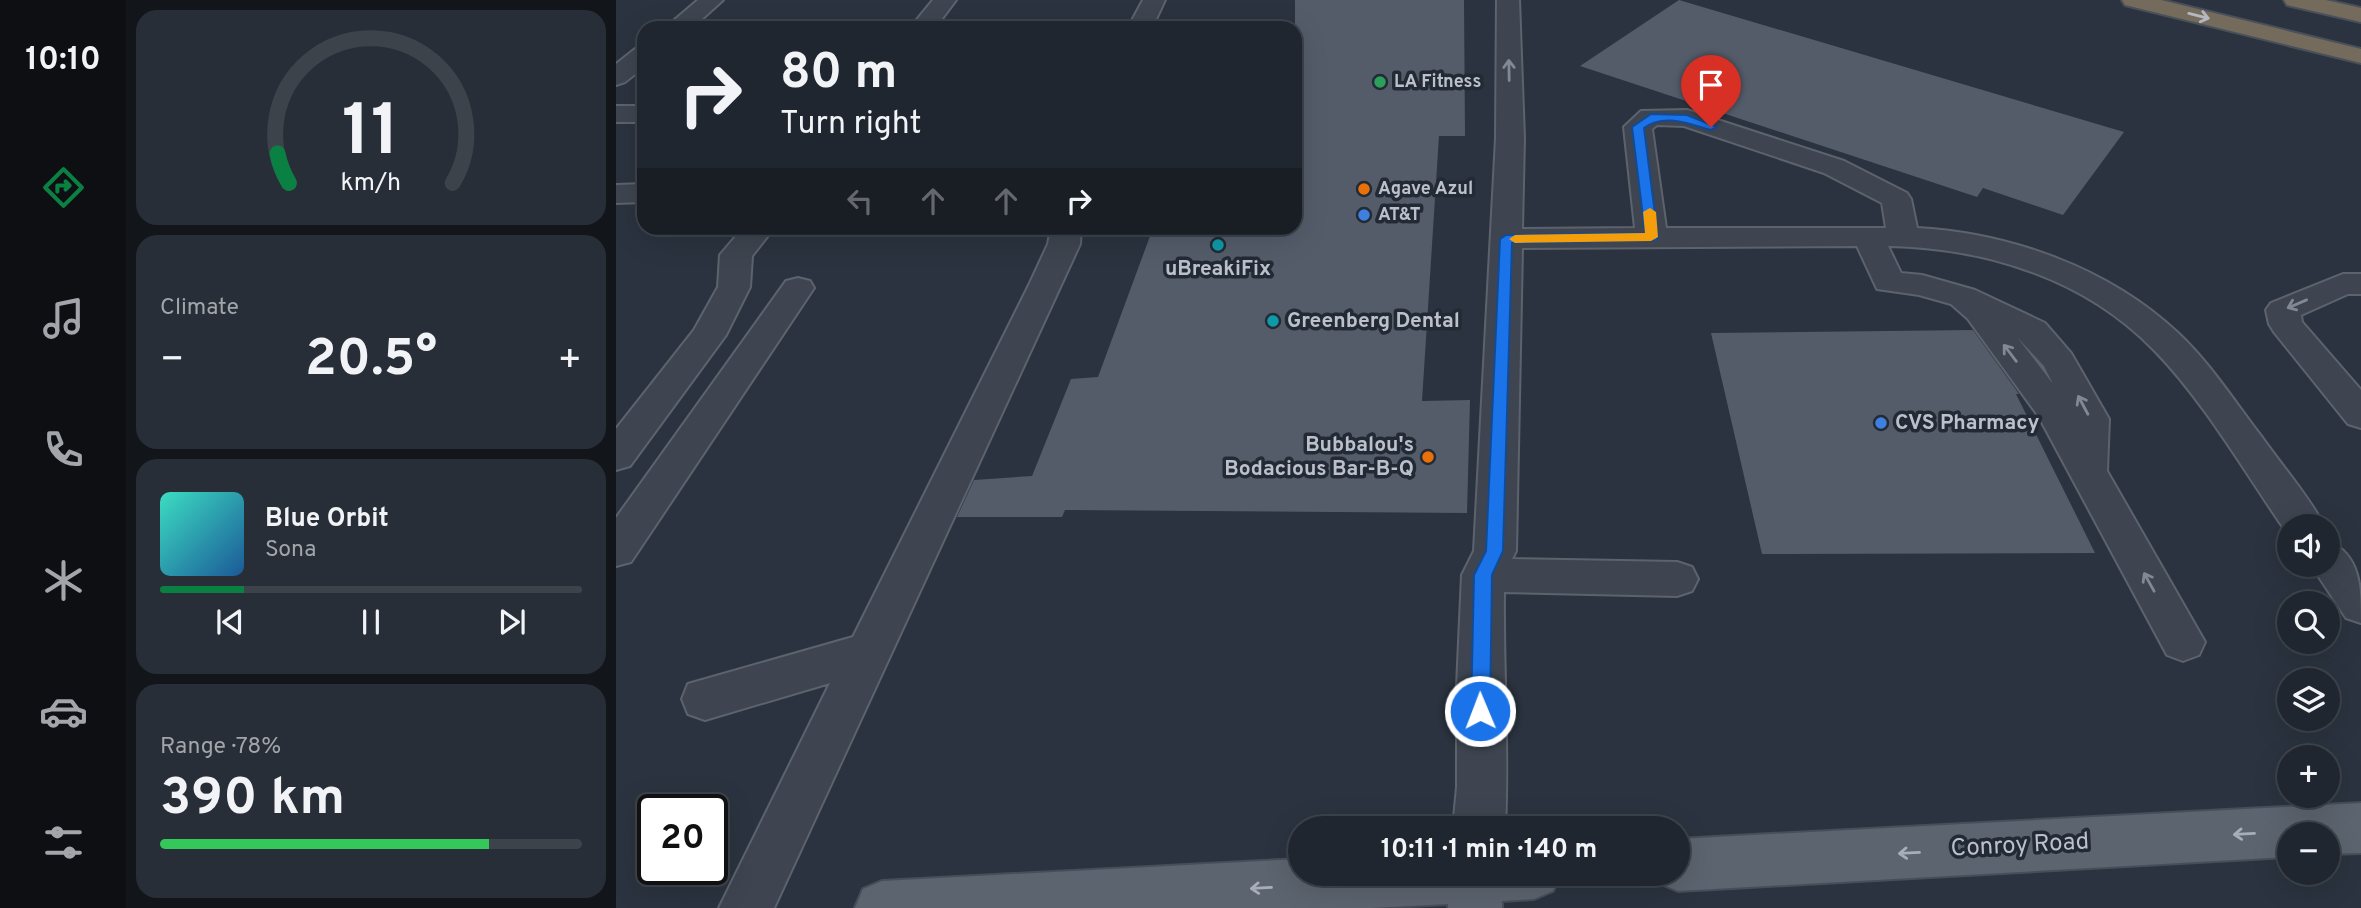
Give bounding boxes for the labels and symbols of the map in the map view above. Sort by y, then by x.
one-way arrow [2187,10,2210,23]
pin [1681,55,1741,127]
one-way arrow [1502,58,1516,81]
place label: LA Fitness [1394,71,1481,94]
marker: LA Fitness [1372,74,1388,90]
place label: Agave Azul [1378,178,1473,201]
marker: Agave Azul [1356,181,1372,197]
place label: AT&T [1378,204,1421,227]
marker: AT&T [1356,207,1372,223]
marker: uBreakiFix [1210,237,1226,253]
place label: uBreakiFix [1165,256,1271,283]
one-way arrow [2287,298,2308,311]
place label: Greenberg Dental [1287,308,1460,335]
marker: Greenberg Dental [1265,313,1281,329]
one-way arrow [2003,344,2018,363]
one-way arrow [2076,395,2089,416]
place label: CVS Pharmacy [1895,410,2040,437]
marker: CVS Pharmacy [1873,415,1889,431]
place label: Bubbalou's Bodacious Bar-B-Q [1224,432,1414,483]
marker: Bubbalou's Bodacious Bar-B-Q [1420,449,1436,465]
one-way arrow [2142,572,2155,593]
position arrow [1443,674,1517,748]
speed limit sign: 20 [637,794,728,885]
street label: Conroy Road [1950,827,2090,865]
one-way arrow [2233,828,2256,841]
one-way arrow [1897,846,1920,859]
one-way arrow [1250,881,1273,894]

